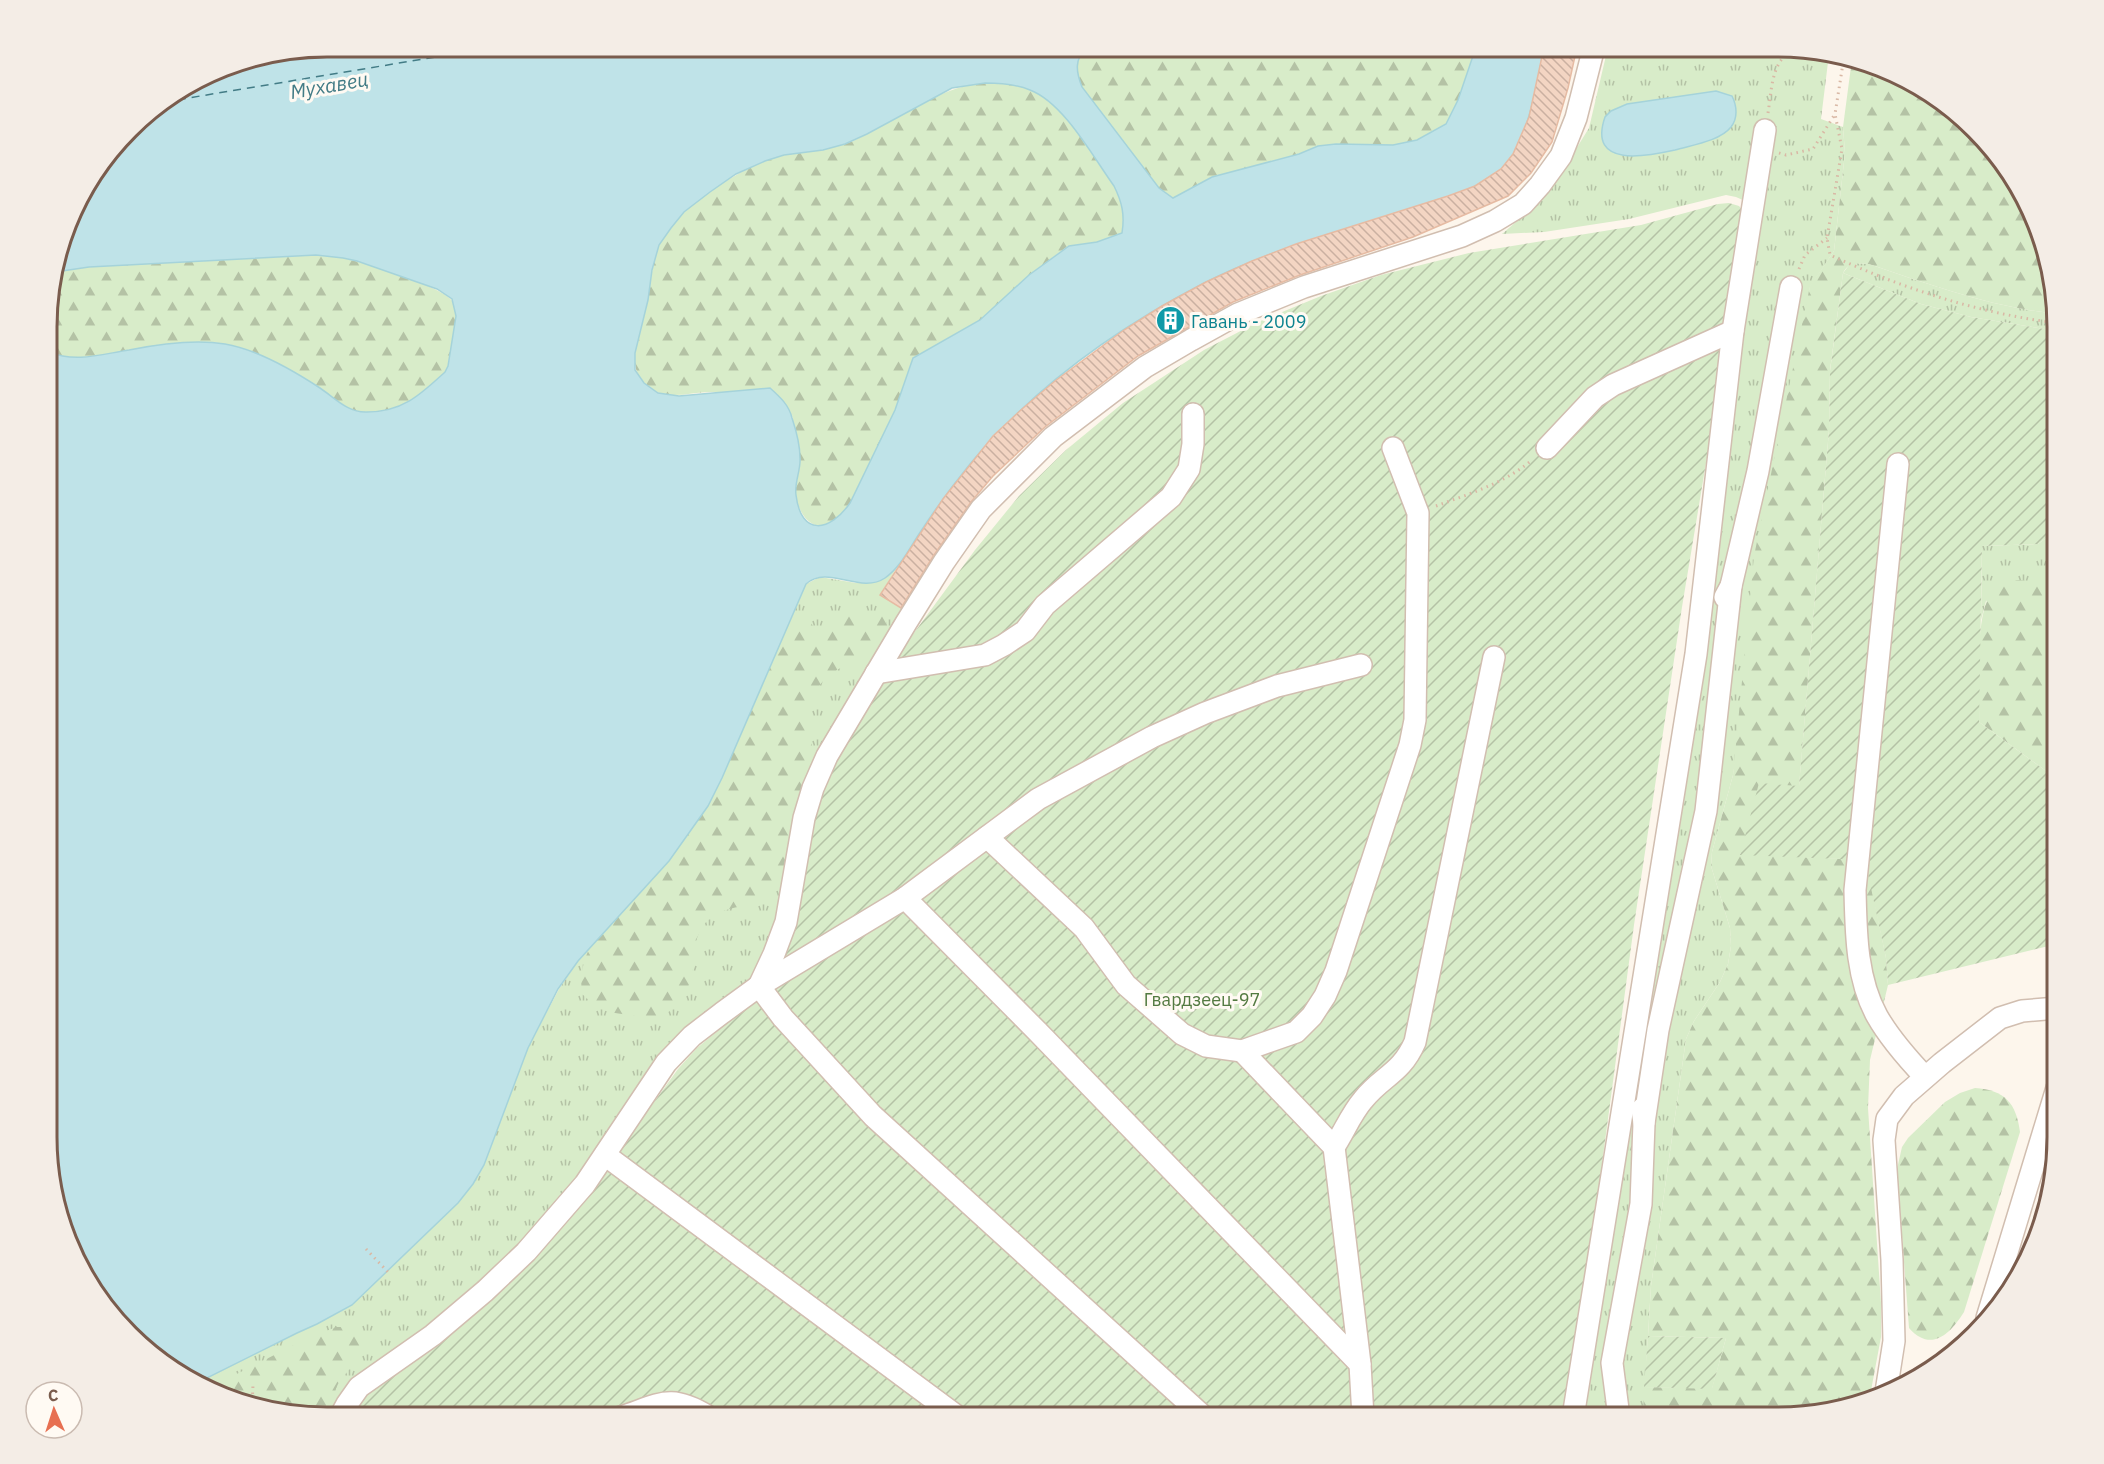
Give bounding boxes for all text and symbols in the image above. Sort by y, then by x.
water label: Мухавец [288,65,370,105]
building icon: Гавань - 2009 [1154,305,1186,337]
place label: Гавань - 2009 [1191,310,1306,333]
park label: Гвардзеец-97 [1144,988,1260,1011]
north arrow [24,1380,84,1440]
text: С [47,1385,59,1405]

